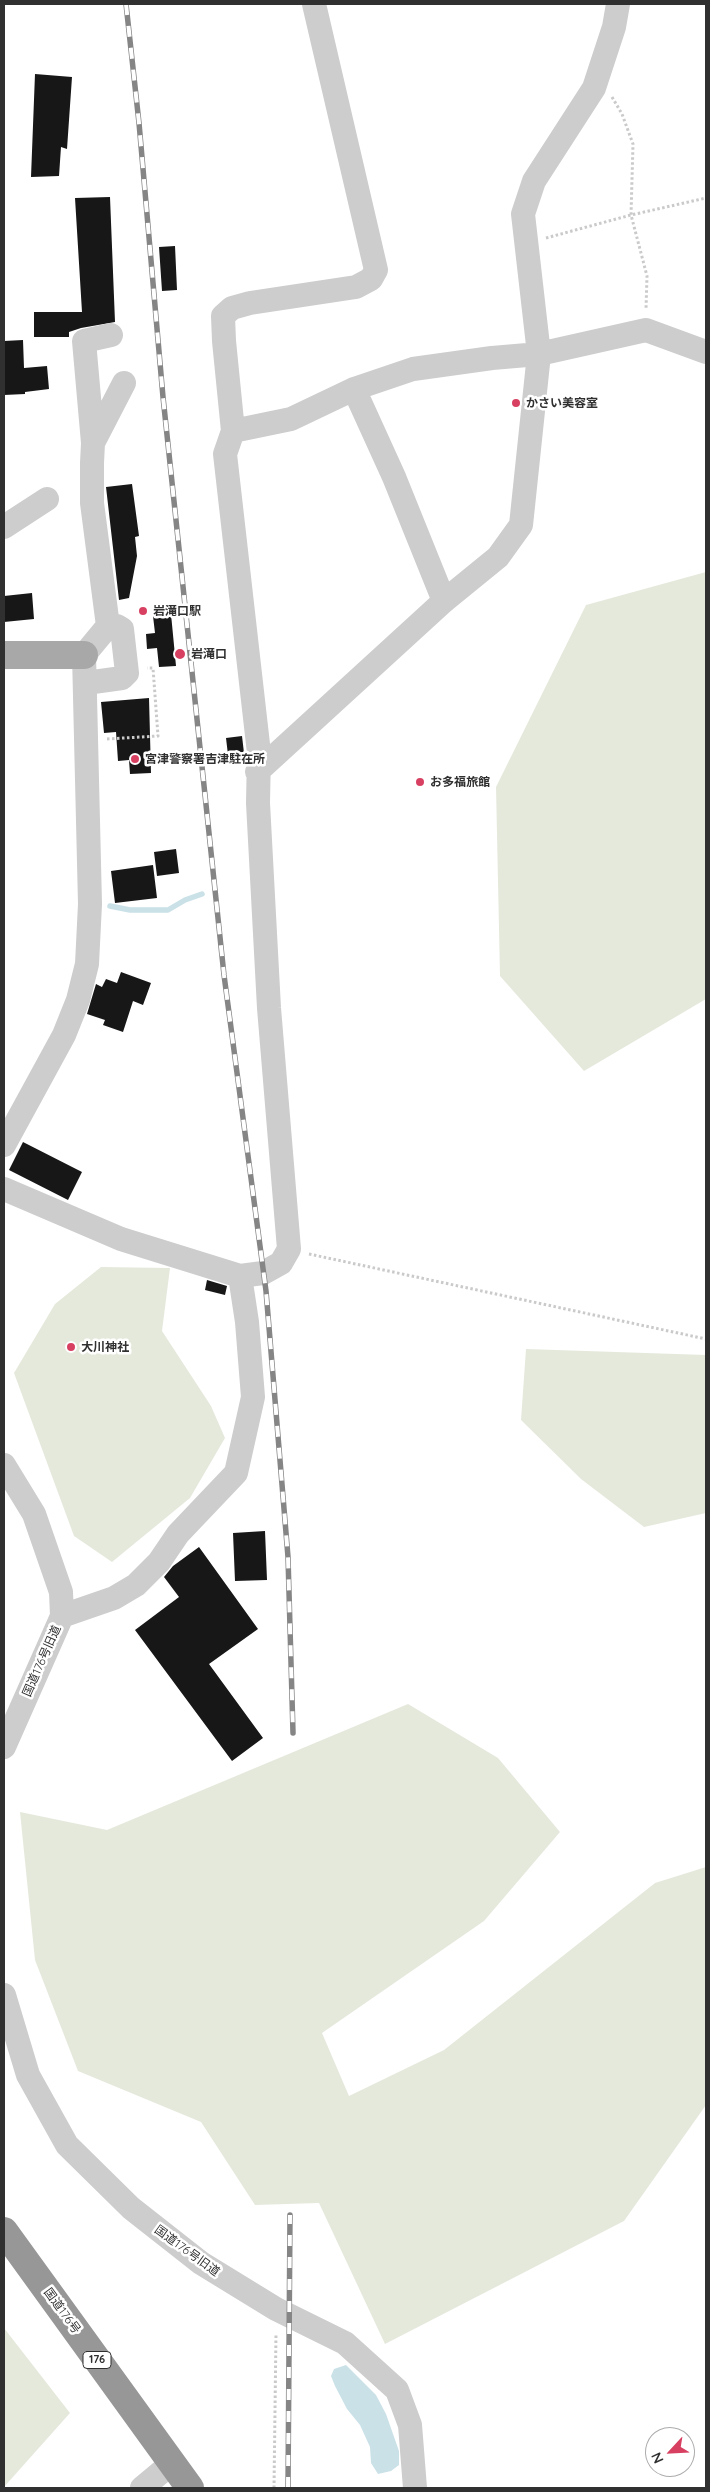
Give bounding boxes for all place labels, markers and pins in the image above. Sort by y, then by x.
place label: かさい美容室 [526,396,598,410]
marker: かさい美容室 [510,397,522,409]
place label: 岩滝口駅 [153,604,201,618]
marker: 岩滝口駅 [137,605,149,617]
marker: 岩滝口 [173,647,187,661]
place label: 岩滝口 [191,647,227,661]
place label: 宮津警察署吉津駐在所 [145,752,265,766]
marker: 宮津警察署吉津駐在所 [129,753,141,765]
place label: お多福旅館 [430,775,490,789]
marker: お多福旅館 [414,776,426,788]
place label: 大川神社 [81,1340,129,1354]
marker: 大川神社 [65,1341,77,1353]

